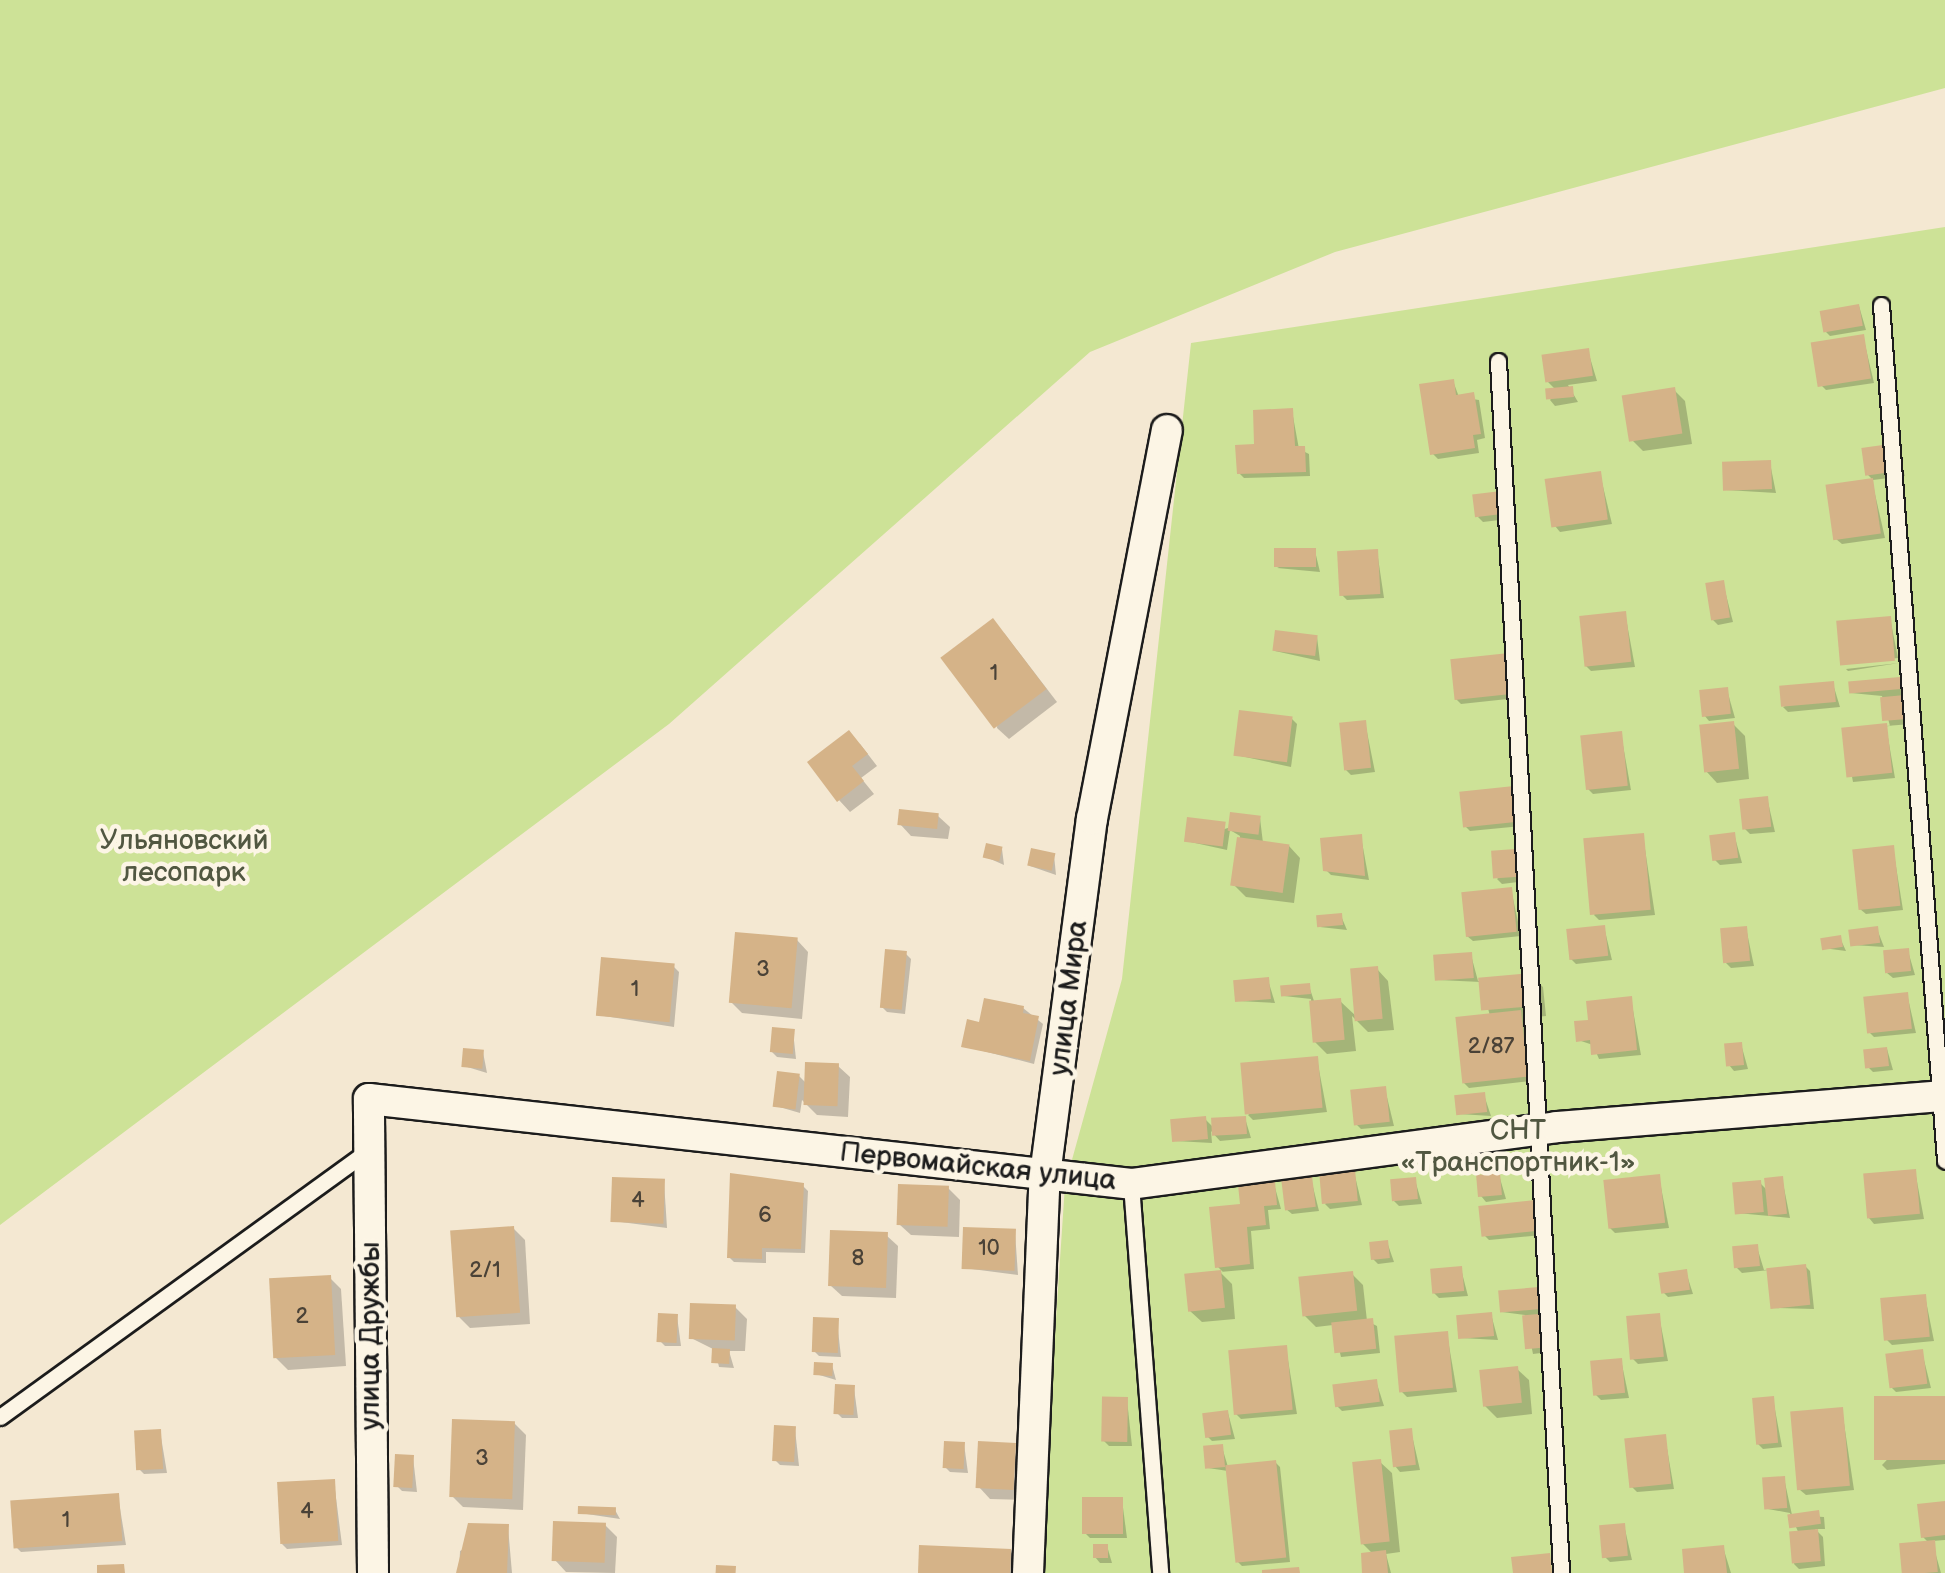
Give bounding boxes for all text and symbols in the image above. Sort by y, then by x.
house number: 1 [990,661,998,687]
park label: Ульяновский лесопарк [100,824,268,890]
street label: улица Мира [1043,918,1095,1078]
house number: 3 [756,957,770,983]
house number: 1 [631,977,639,1003]
house number: 2/87 [1468,1034,1514,1060]
park label: СНТ «Транспортник-1» [1400,1114,1636,1180]
street label: Первомайская улица [838,1136,1118,1198]
house number: 4 [631,1188,645,1214]
house number: 6 [758,1203,772,1229]
house number: 10 [978,1236,1000,1262]
street label: улица Дружбы [354,1242,388,1430]
house number: 8 [852,1246,864,1272]
house number: 2/1 [469,1258,501,1284]
house number: 2 [296,1304,308,1330]
house number: 3 [475,1446,489,1472]
house number: 4 [300,1499,314,1525]
house number: 1 [62,1508,70,1534]

